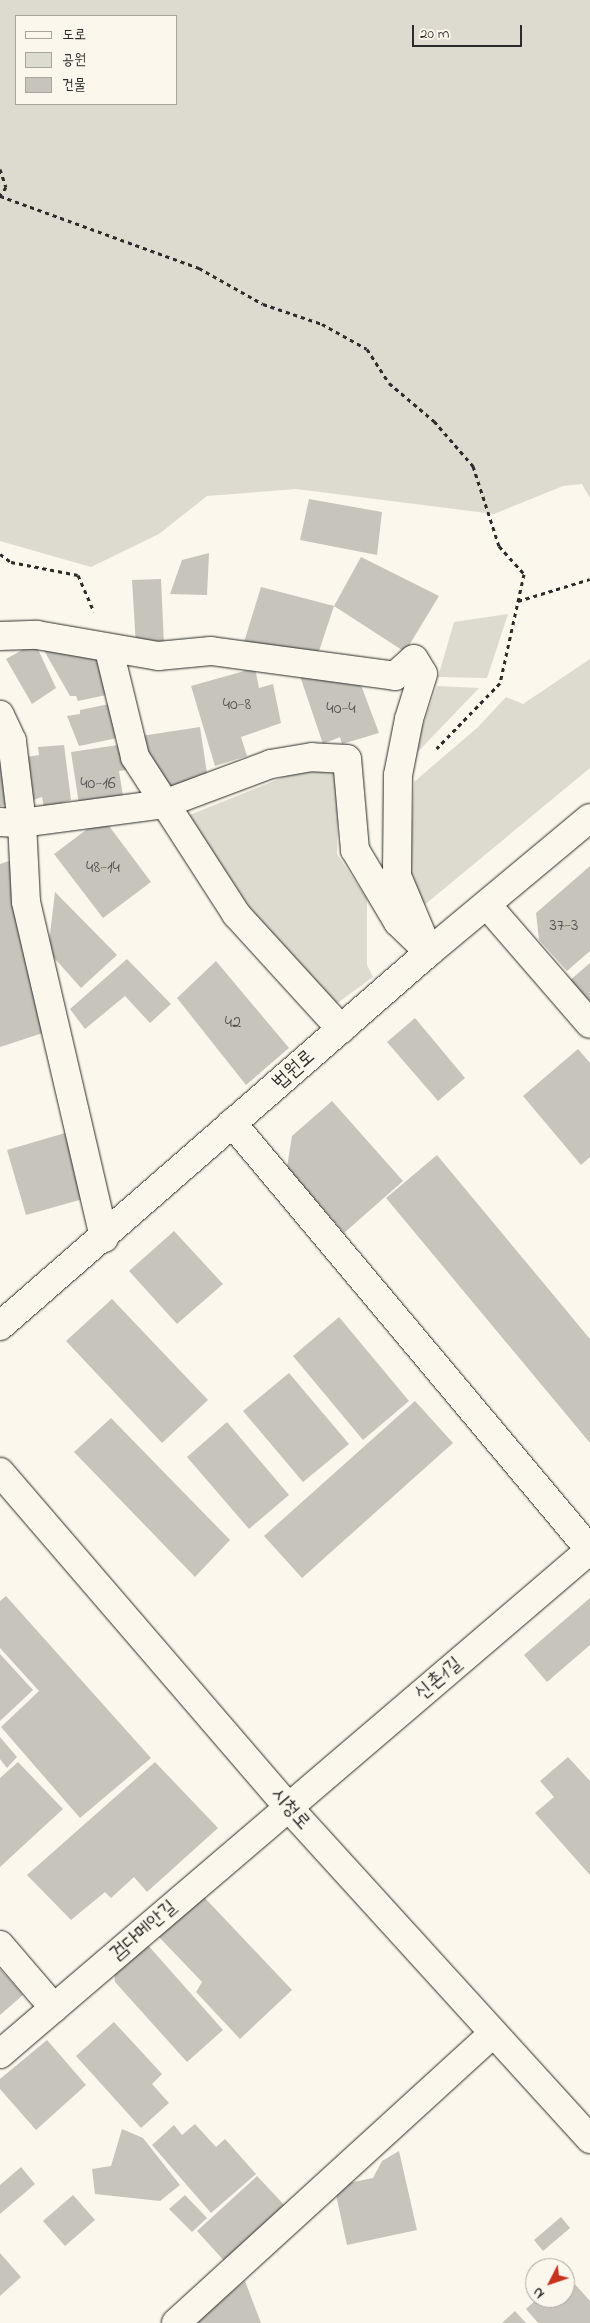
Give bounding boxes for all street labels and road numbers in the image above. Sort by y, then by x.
street label: 법원로 [268,1045,320,1095]
street label: 신촌1길 [410,1652,468,1706]
street label: 시청로 [265,1783,315,1835]
street label: 검다메안길 [106,1896,182,1966]

